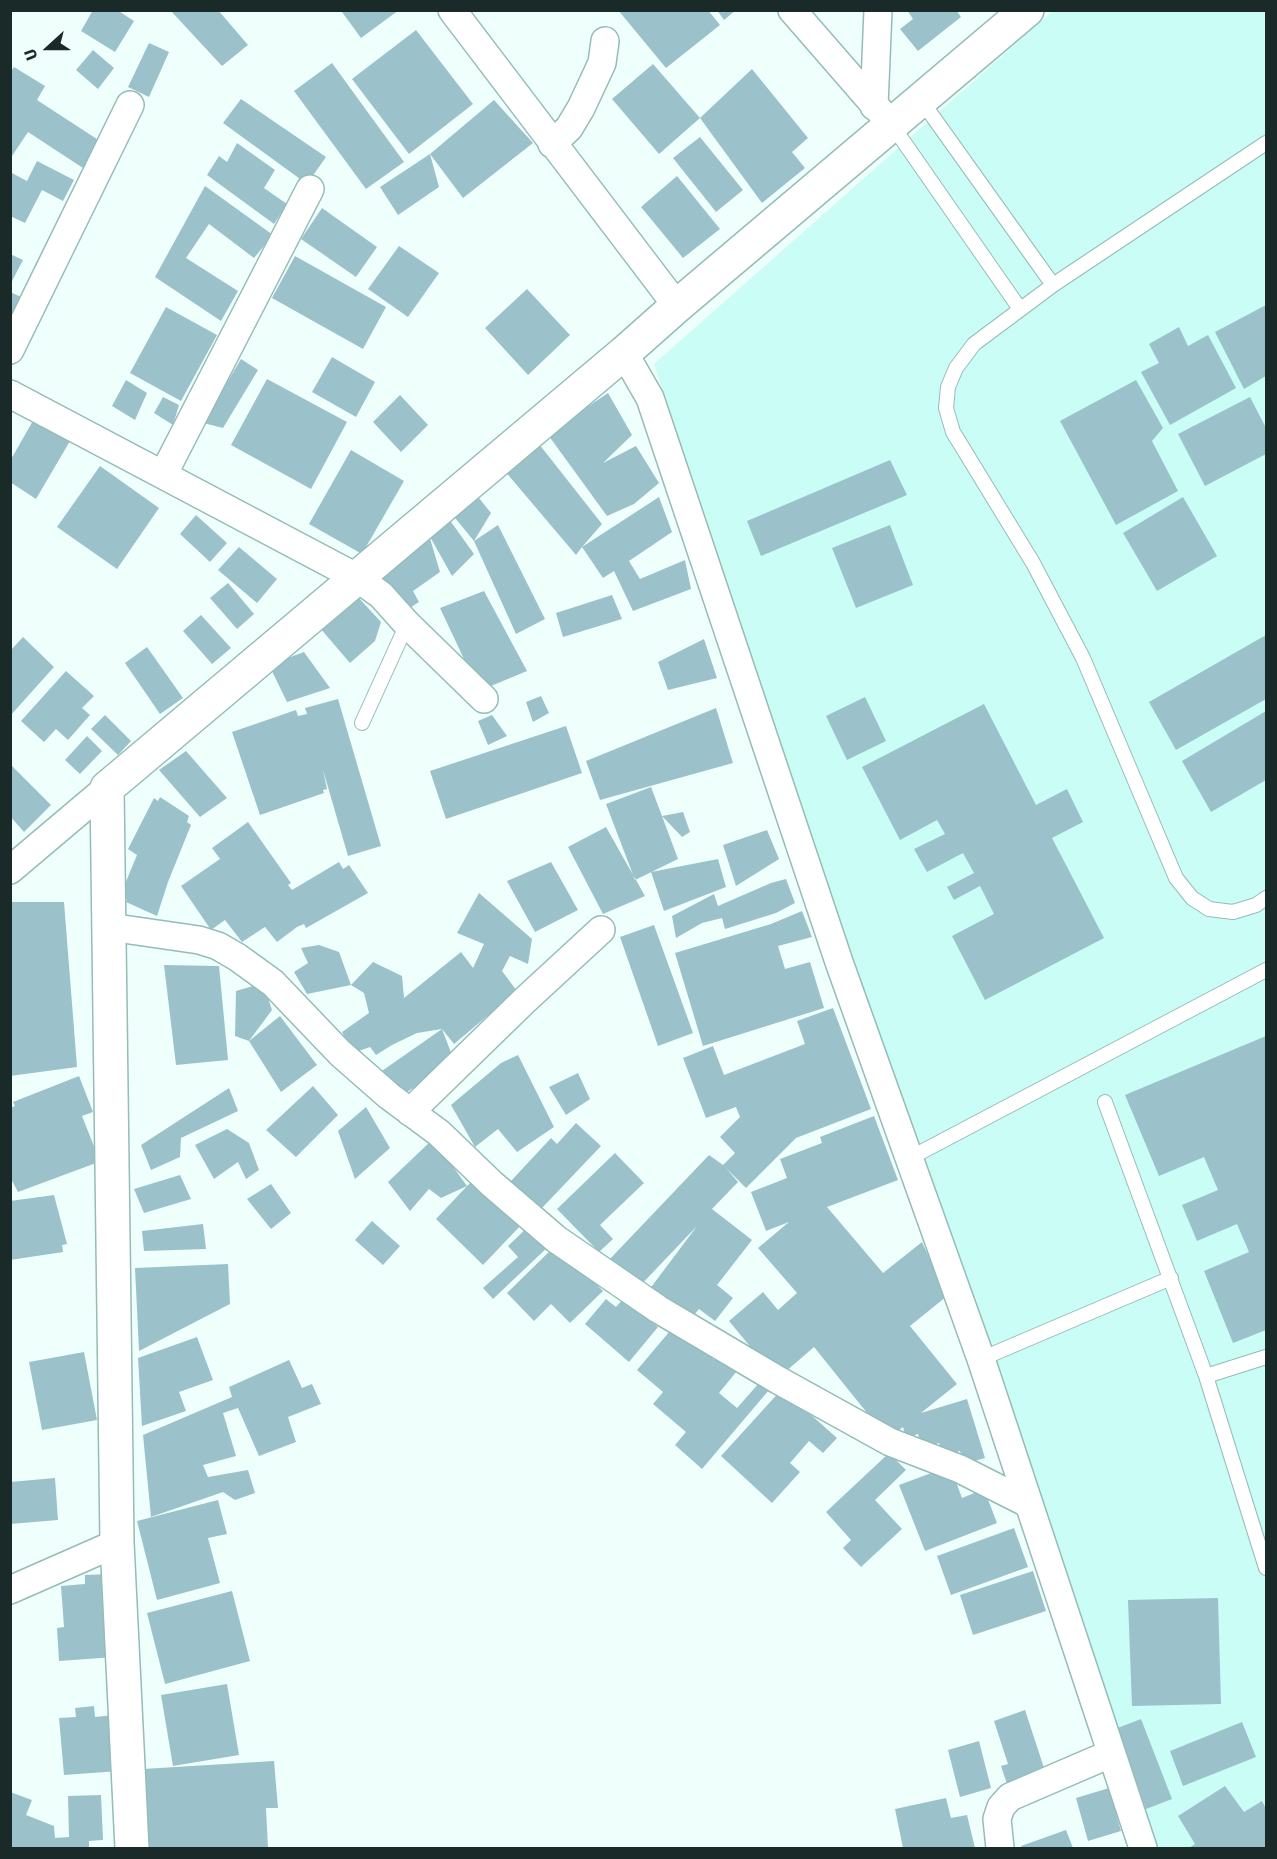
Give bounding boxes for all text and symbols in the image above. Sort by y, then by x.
north arrow [18,18,78,78]
text: U [20,46,41,63]

